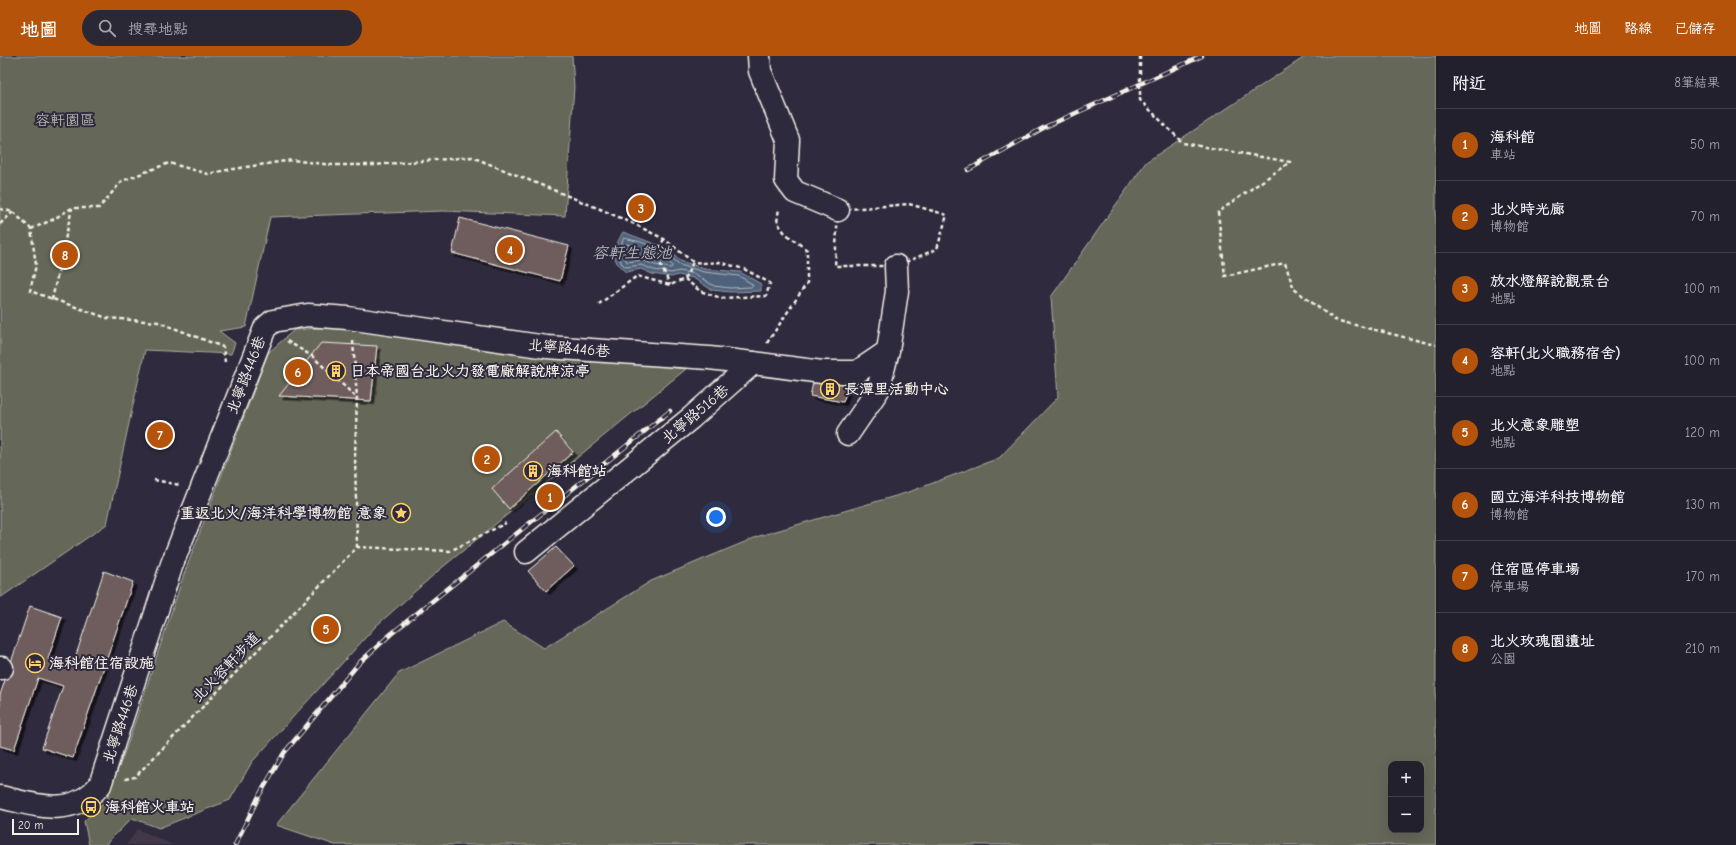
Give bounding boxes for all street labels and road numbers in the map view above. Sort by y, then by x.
street label: 北寧路446巷 [223,333,269,417]
street label: 北寧路446巷 [527,335,611,361]
street label: 北寧路516巷 [658,381,732,447]
street label: 北火容軒步道 [188,628,264,706]
street label: 北寧路446巷 [99,682,141,766]

